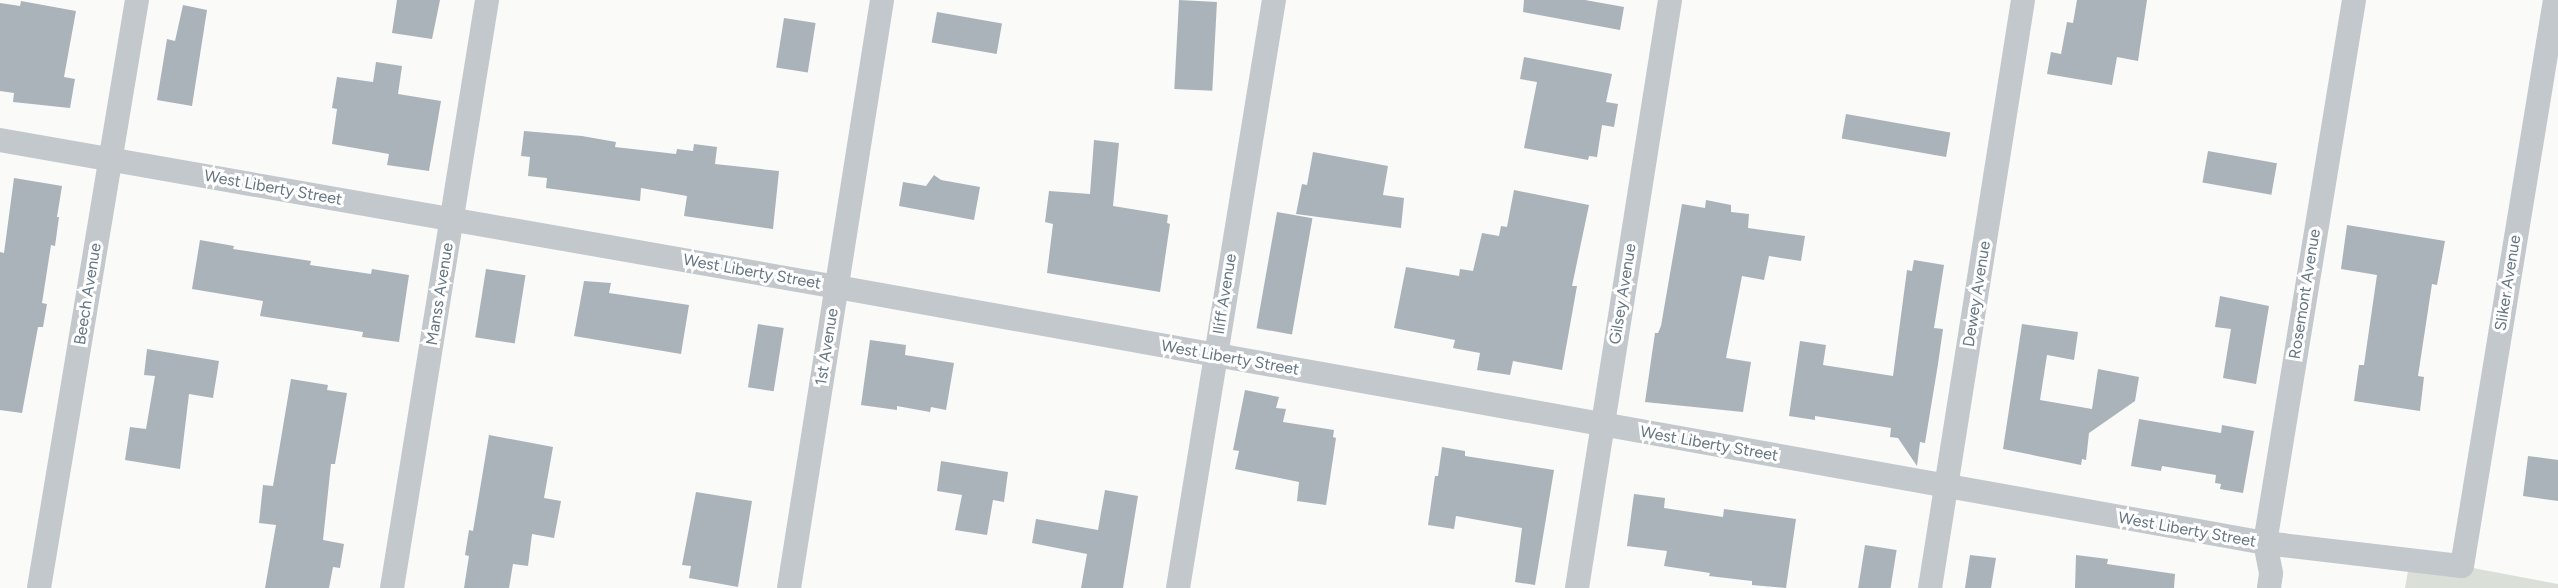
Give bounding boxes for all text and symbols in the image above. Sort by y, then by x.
street label: West Liberty Street [203,166,343,210]
street label: Rosemont Avenue [2285,228,2325,360]
street label: Sliker Avenue [2491,234,2525,332]
street label: Dewey Avenue [1959,240,1995,348]
street label: Manss Avenue [422,241,458,347]
street label: Beech Avenue [70,242,106,346]
street label: Gilsey Avenue [1606,242,1640,346]
street label: West Liberty Street [682,250,822,294]
street label: Iliff Avenue [1209,252,1241,336]
street label: 1st Avenue [811,307,843,387]
street label: West Liberty Street [1160,336,1300,380]
street label: West Liberty Street [1639,422,1779,466]
street label: West Liberty Street [2117,508,2257,552]

